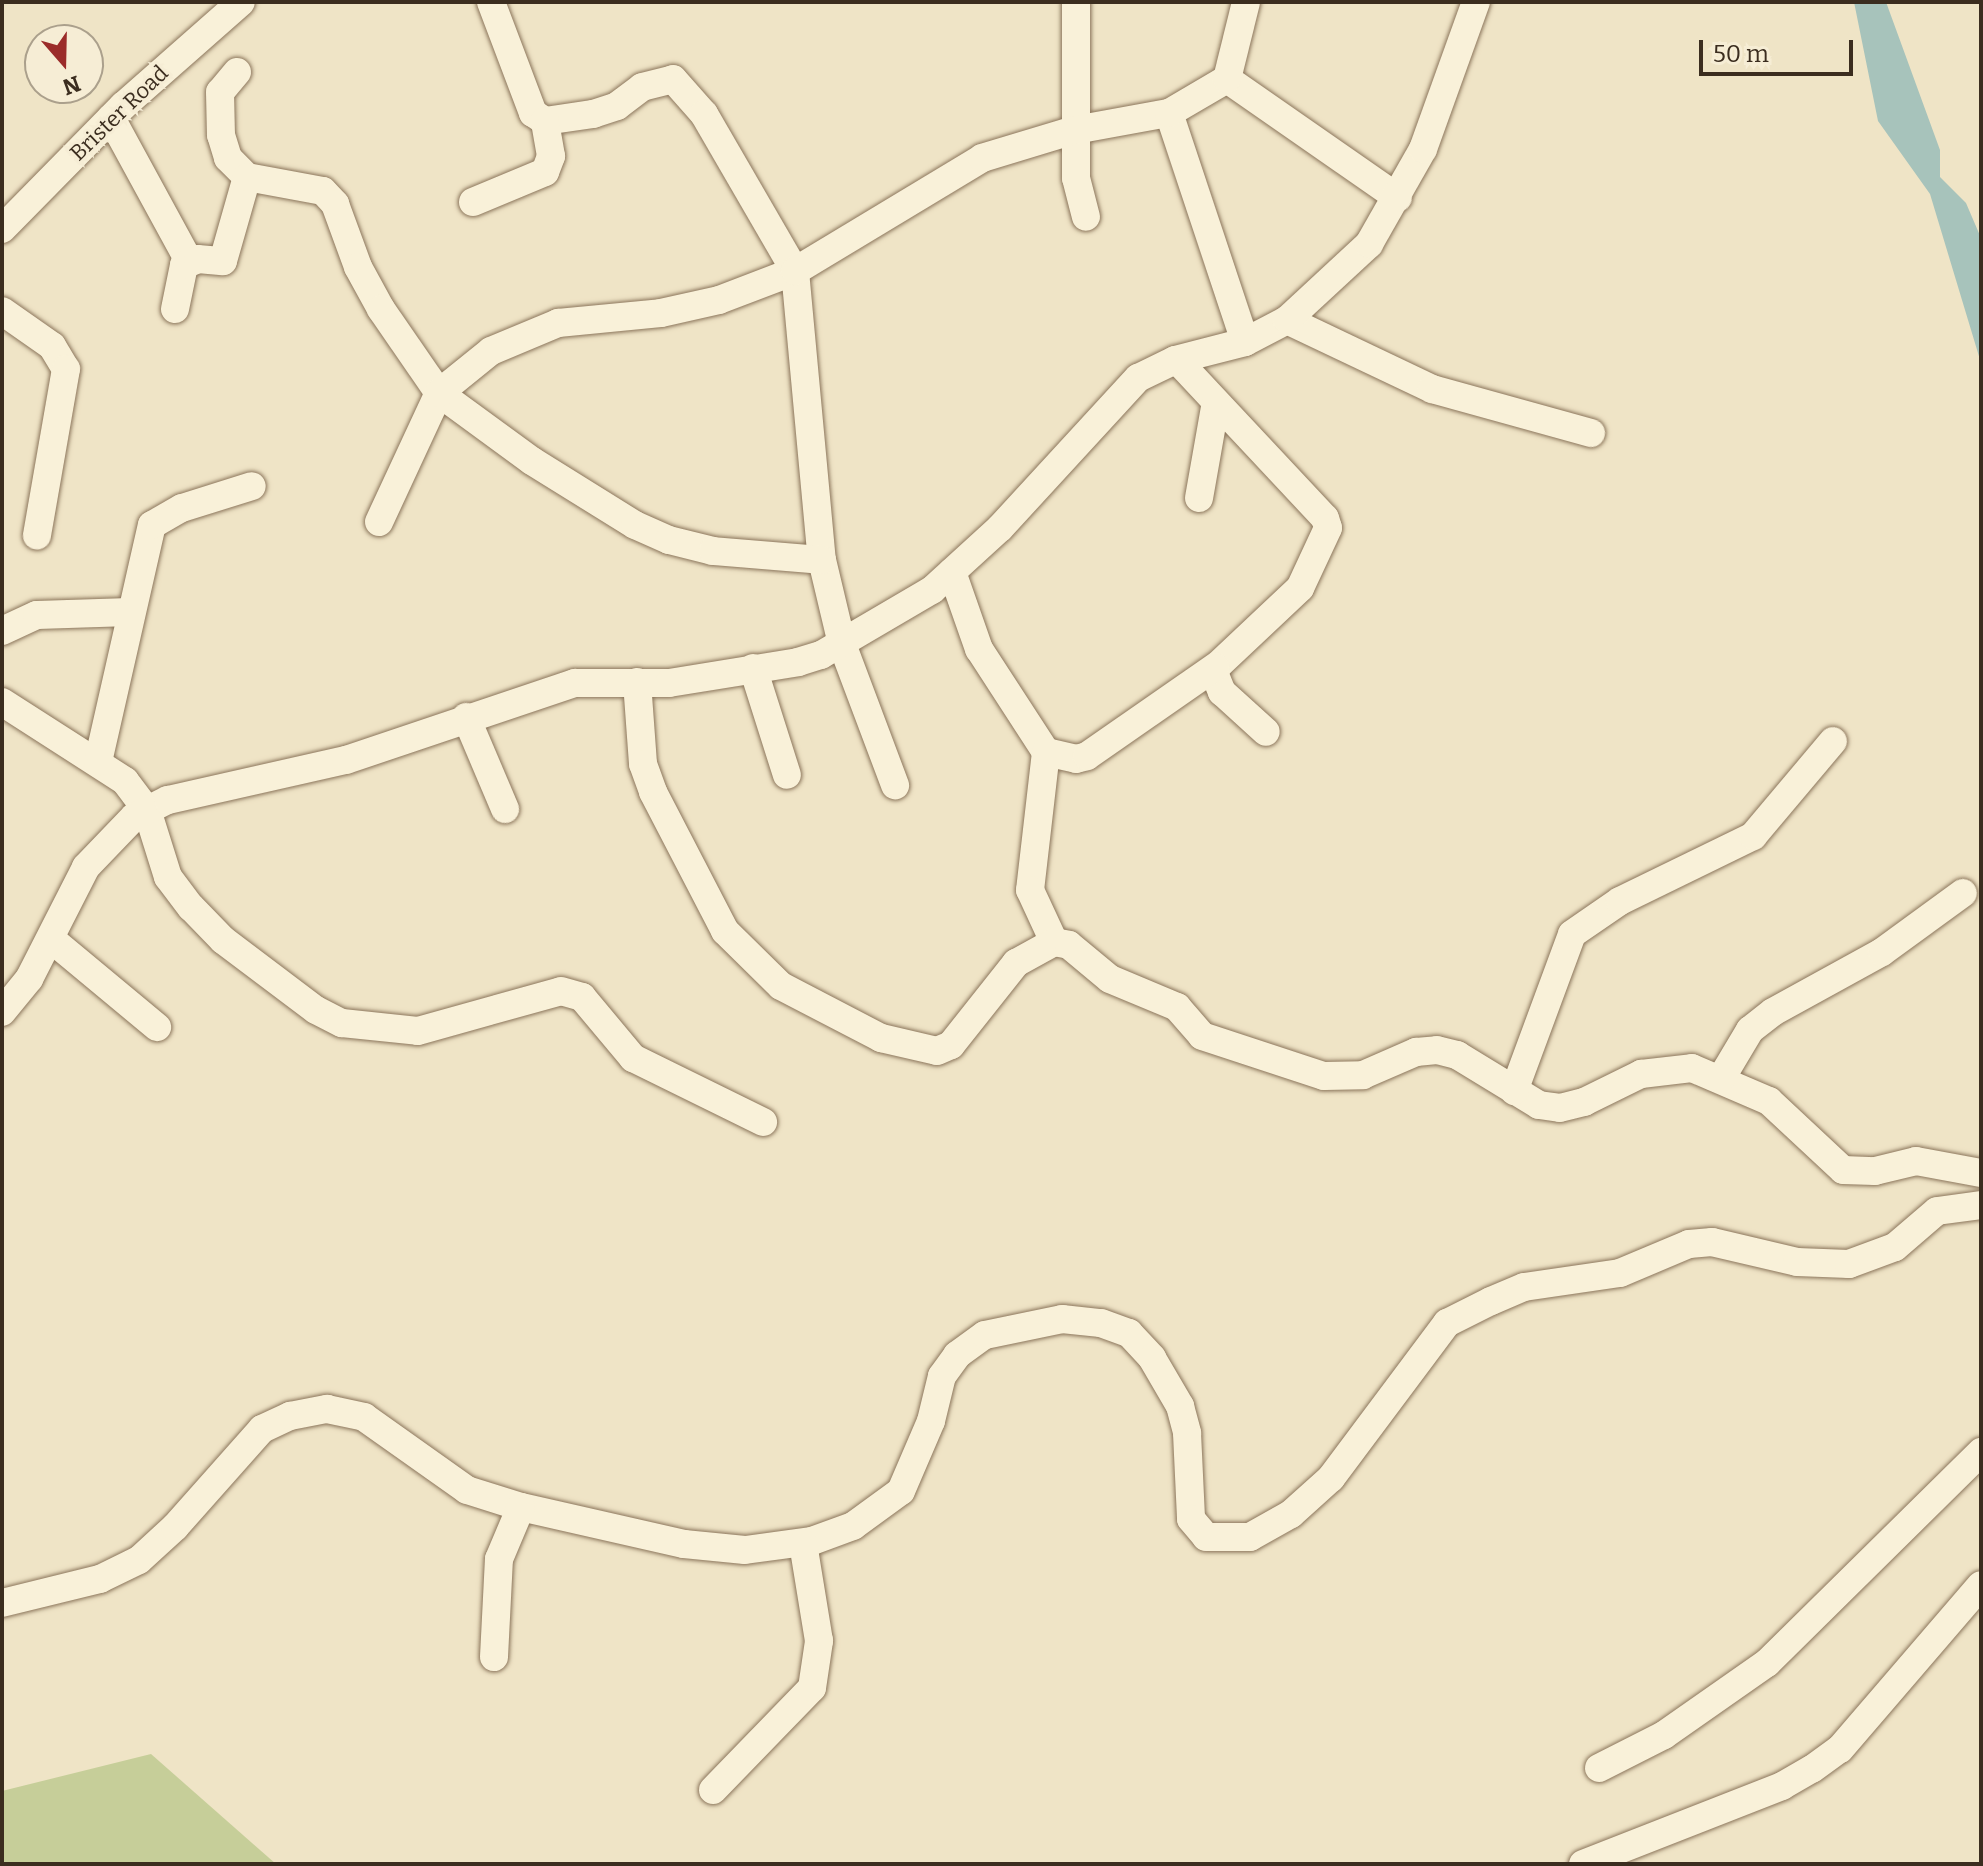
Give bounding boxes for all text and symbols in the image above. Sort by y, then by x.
north arrow [24,24,104,104]
scale bar [1703,24,1857,74]
text: 50 m [1713,40,1769,68]
street label: Brister Road [65,60,173,166]
text: N [59,70,84,101]

